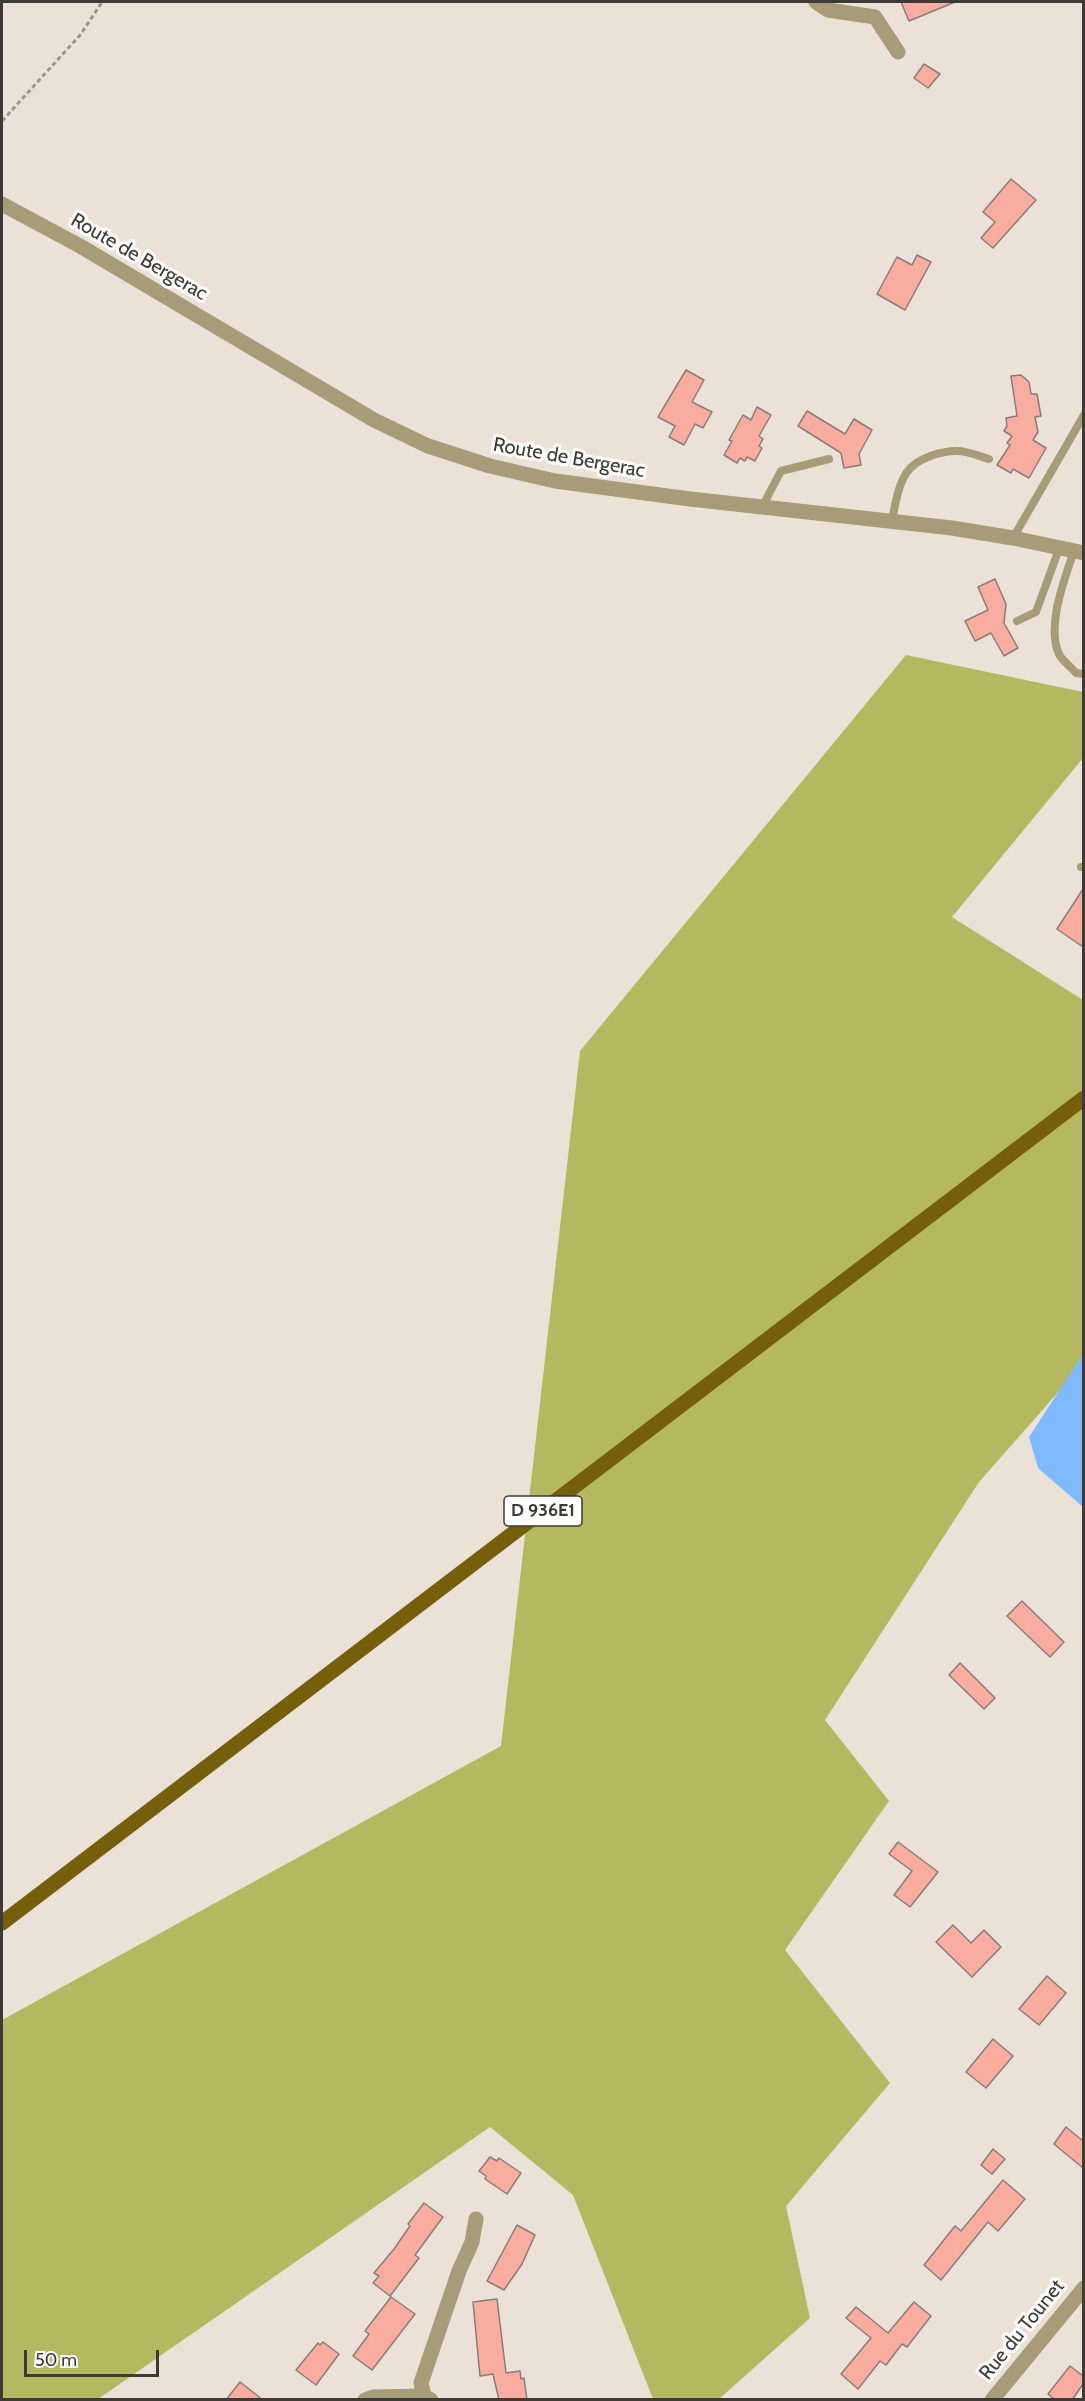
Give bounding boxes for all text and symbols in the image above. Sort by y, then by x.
street label: Route de Bergerac [66,208,212,306]
street label: Route de Bergerac [491,433,647,483]
road number: D 936E1 [504,1496,582,1526]
street label: Rue du Tounet [974,2275,1070,2385]
scale bar [27,2338,162,2376]
text: 50 m [35,2349,77,2371]

